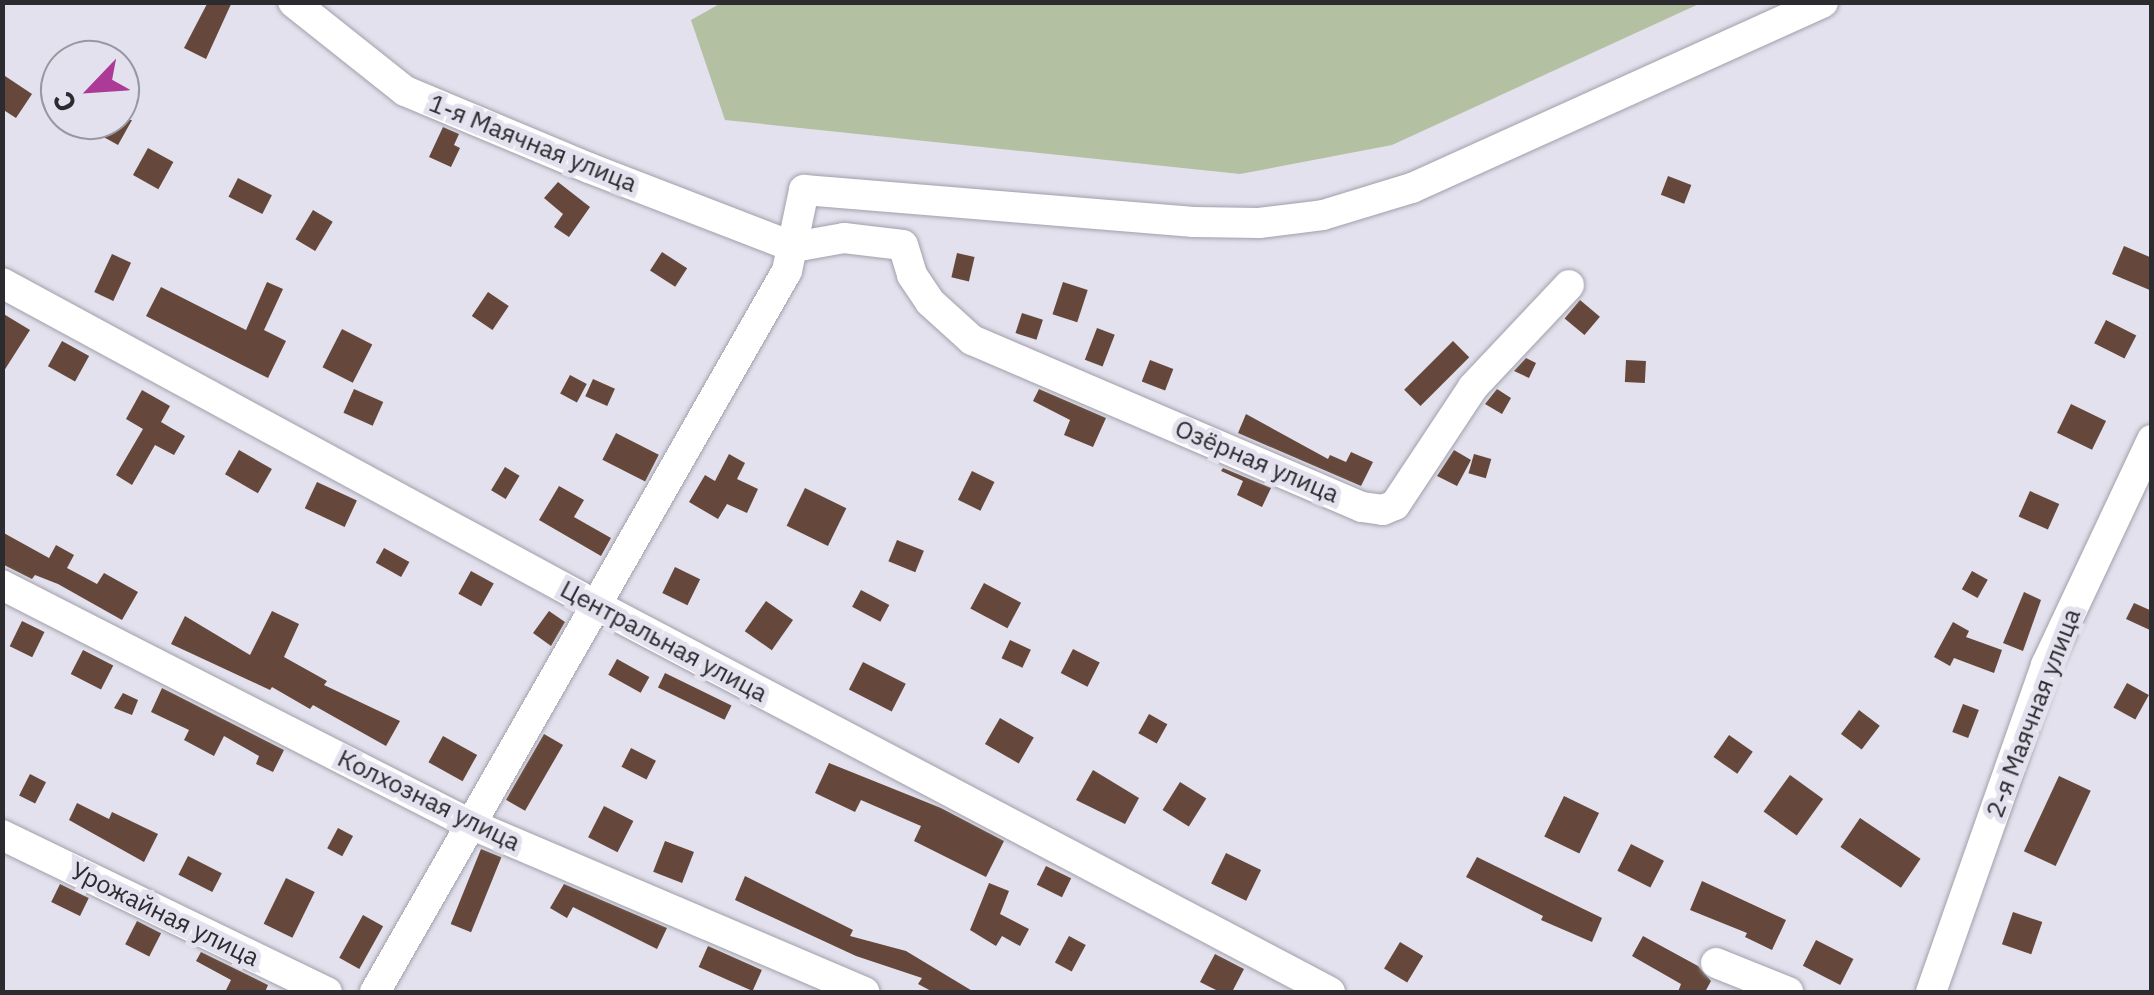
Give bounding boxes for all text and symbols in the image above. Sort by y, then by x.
north arrow [40,40,140,140]
text: С [44,86,85,118]
street label: 1-я Маячная улица [425,88,641,198]
street label: Озёрная улица [1171,413,1343,509]
street label: Центральная улица [555,574,773,708]
street label: 2-я Маячная улица [1979,604,2087,822]
street label: Колхозная улица [333,743,525,857]
street label: Урожайная улица [66,855,264,973]

